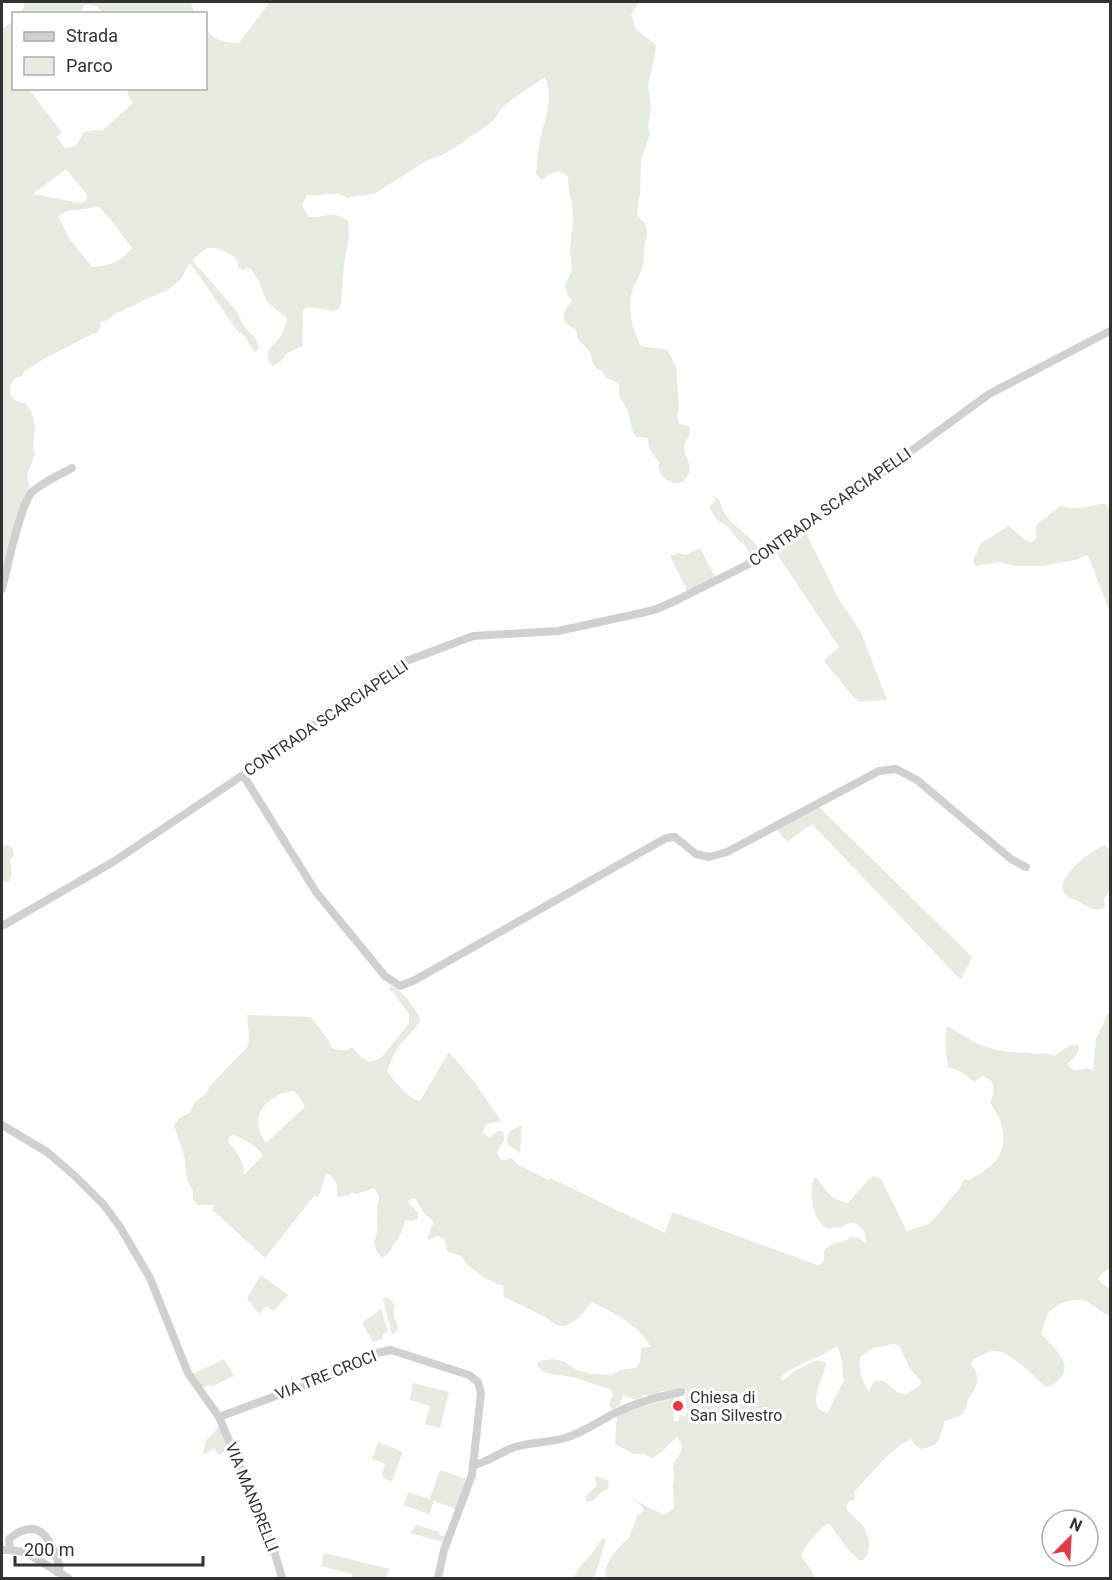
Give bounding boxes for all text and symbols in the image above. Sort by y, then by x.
legend [12,12,207,90]
text: Strada [66,25,118,46]
text: Parco [66,55,113,76]
street label: CONTRADA SCARCIAPELLI [745,444,915,570]
street label: CONTRADA SCARCIAPELLI [240,656,412,780]
street label: VIA TRE CROCI [273,1346,379,1404]
place label: Chiesa di San Silvestro [690,1388,782,1425]
marker: Chiesa di San Silvestro [671,1399,685,1413]
street label: VIA MANDRELLI [221,1440,283,1554]
north arrow [1040,1508,1100,1568]
text: N [1067,1514,1085,1536]
scale bar [15,1529,202,1567]
text: 200 m [24,1539,75,1560]

